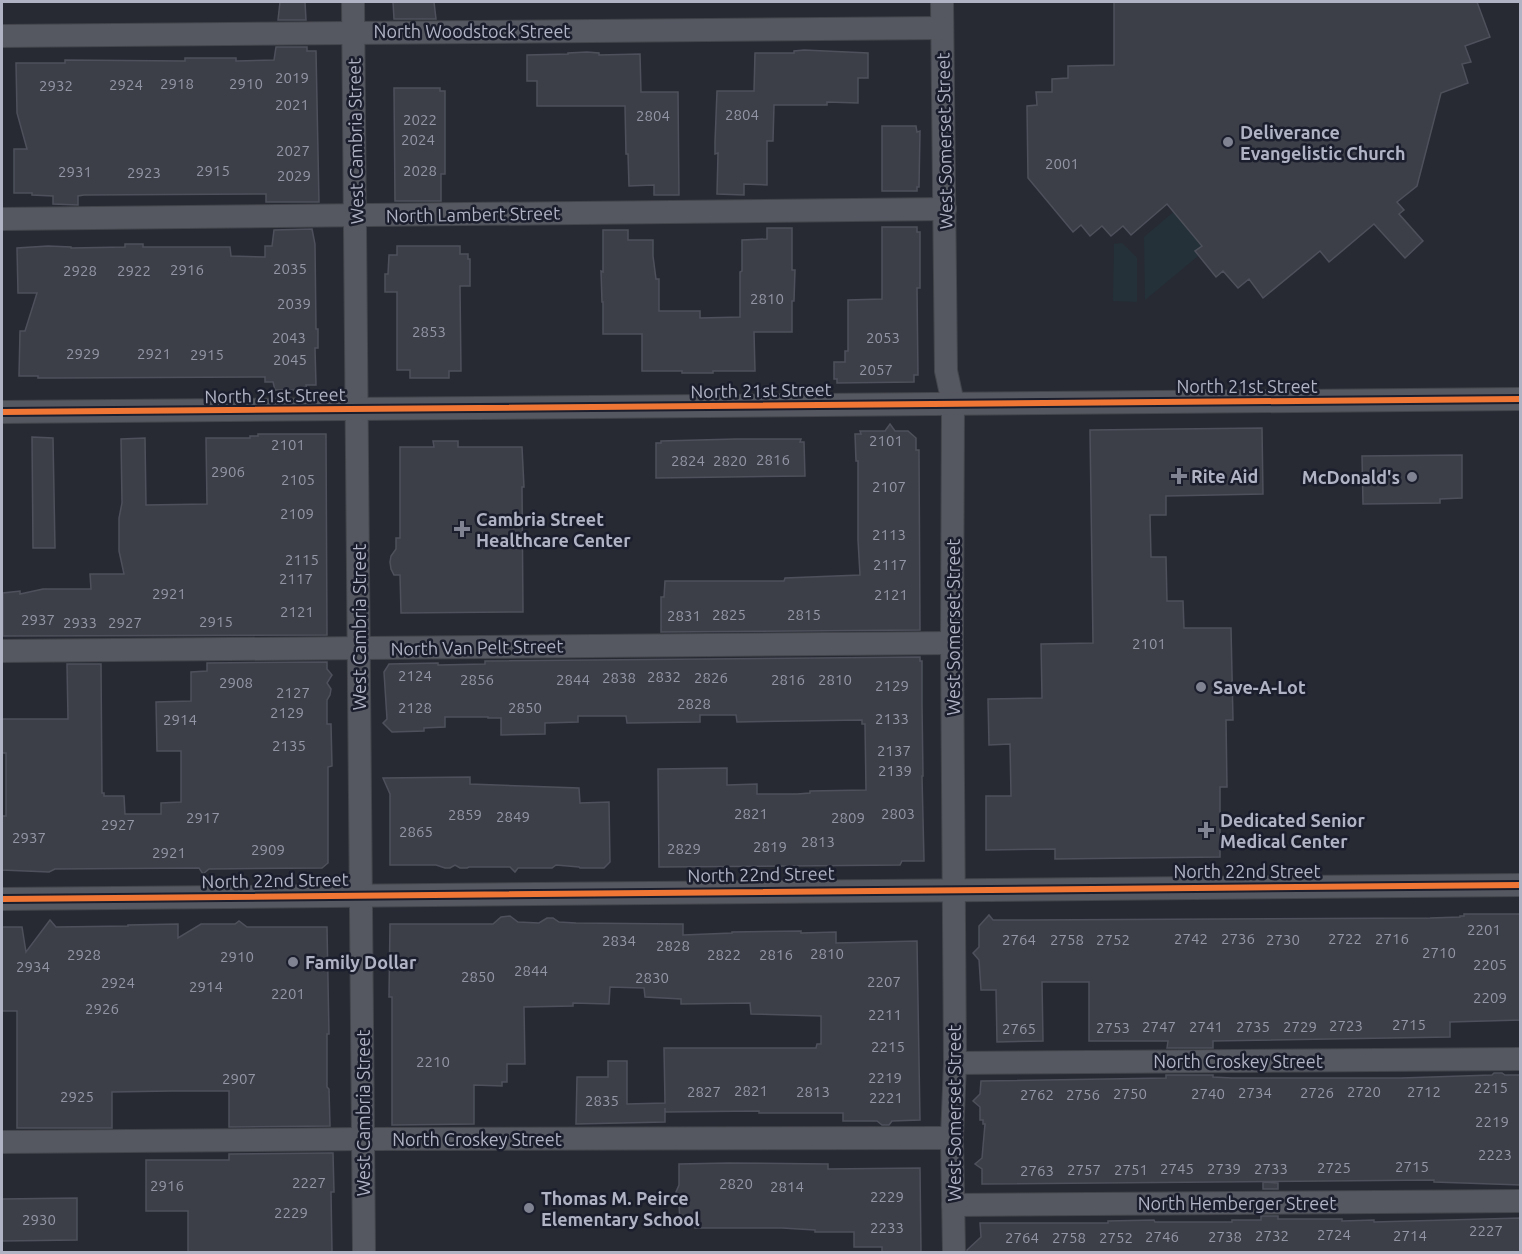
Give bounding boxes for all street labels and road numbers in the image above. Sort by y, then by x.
street label: North Woodstock Street [374,21,570,41]
street label: West Somerset Street [932,52,956,230]
street label: West Cambria Street [344,58,366,224]
street label: North Lambert Street [386,202,560,226]
street label: North 21st Street [1176,376,1318,396]
street label: North 21st Street [690,379,832,401]
street label: North 21st Street [204,384,346,406]
street label: West Somerset Street [943,539,963,715]
street label: West Cambria Street [349,544,369,710]
street label: North Van Pelt Street [390,635,564,659]
street label: North 22nd Street [1173,861,1321,881]
street label: North 22nd Street [687,863,835,885]
street label: North 22nd Street [201,869,349,891]
street label: West Somerset Street [944,1025,964,1201]
street label: West Cambria Street [353,1030,373,1196]
street label: North Croskey Street [1153,1051,1323,1071]
street label: North Croskey Street [392,1129,562,1149]
street label: North Hemberger Street [1138,1193,1336,1213]

